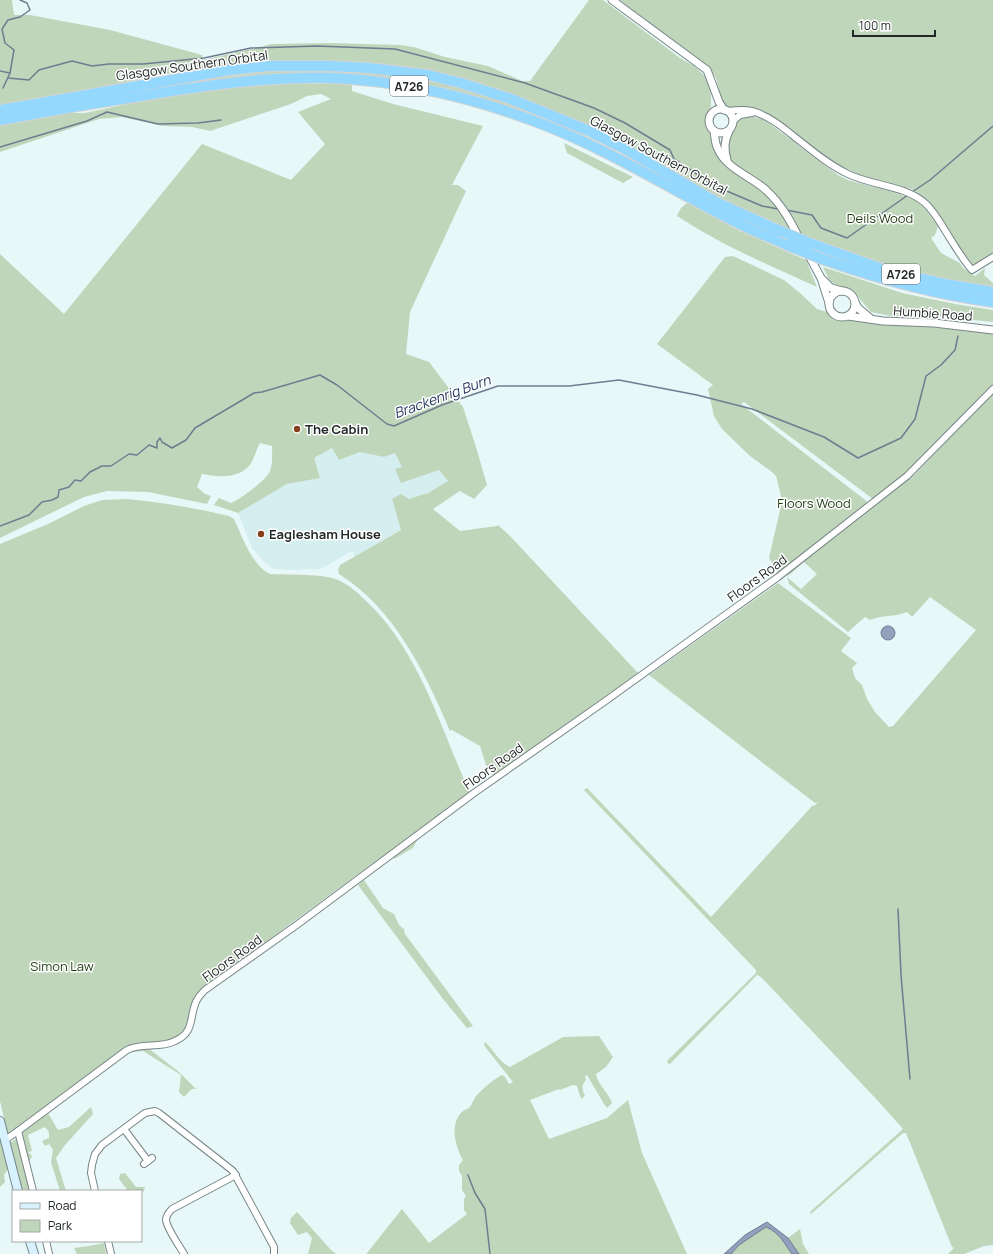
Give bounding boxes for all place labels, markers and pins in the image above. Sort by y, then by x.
place label: The Cabin [305,420,368,438]
marker: The Cabin [292,424,302,434]
place label: Eaglesham House [269,525,381,543]
marker: Eaglesham House [256,529,266,539]

